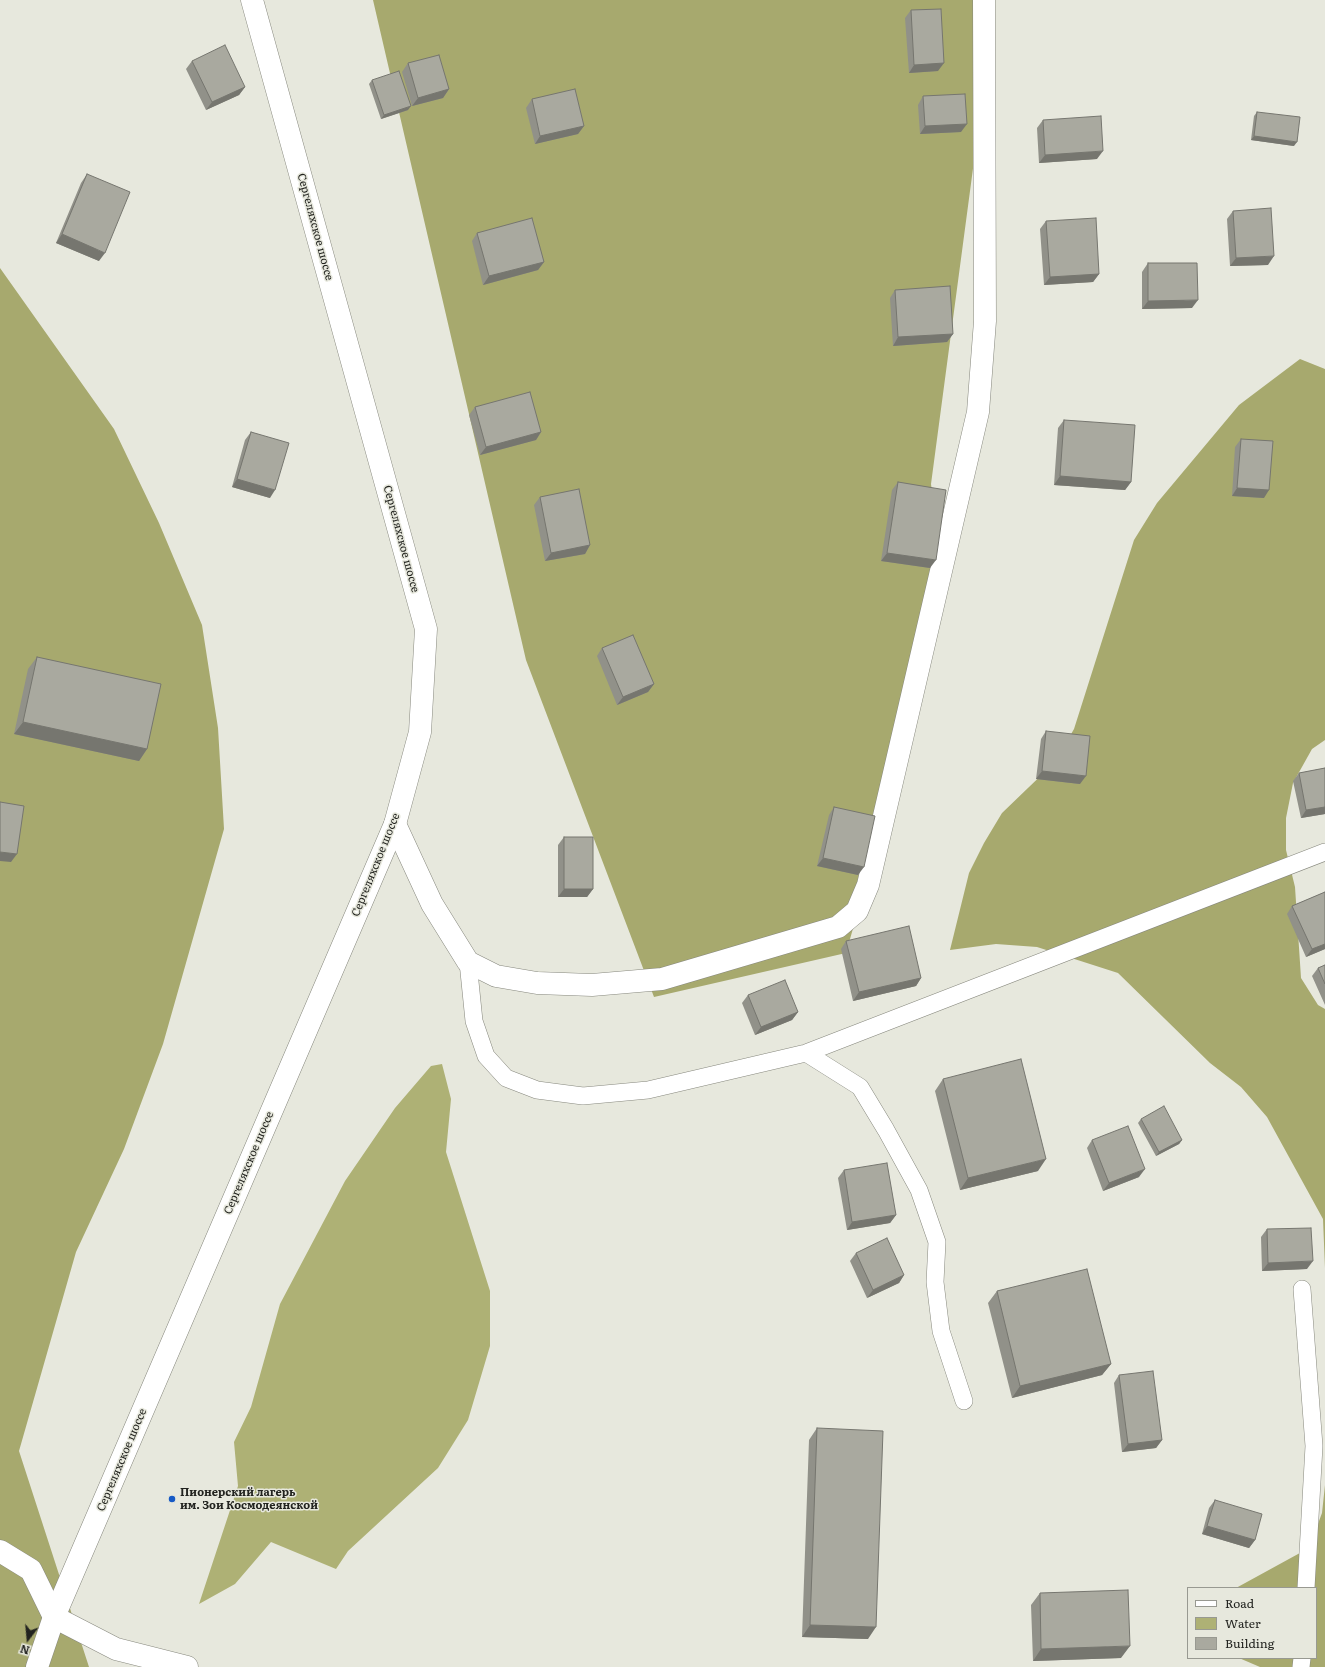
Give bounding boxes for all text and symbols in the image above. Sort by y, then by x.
street label: Сергеляхское шоссе [294,172,336,282]
street label: Сергеляхское шоссе [380,484,422,594]
street label: Сергеляхское шоссе [349,811,403,919]
street label: Сергеляхское шоссе [221,1110,277,1216]
street label: Сергеляхское шоссе [94,1407,150,1513]
place label: Пионерский лагерь им. Зои Космодеянской [180,1486,318,1512]
marker: Пионерский лагерь им. Зои Космодеянской [167,1494,177,1504]
legend [1187,1587,1317,1659]
text: Road [1225,1594,1254,1612]
text: Water [1225,1614,1261,1632]
north arrow [8,1619,48,1659]
text: Building [1225,1634,1274,1652]
text: N [18,1642,31,1660]

